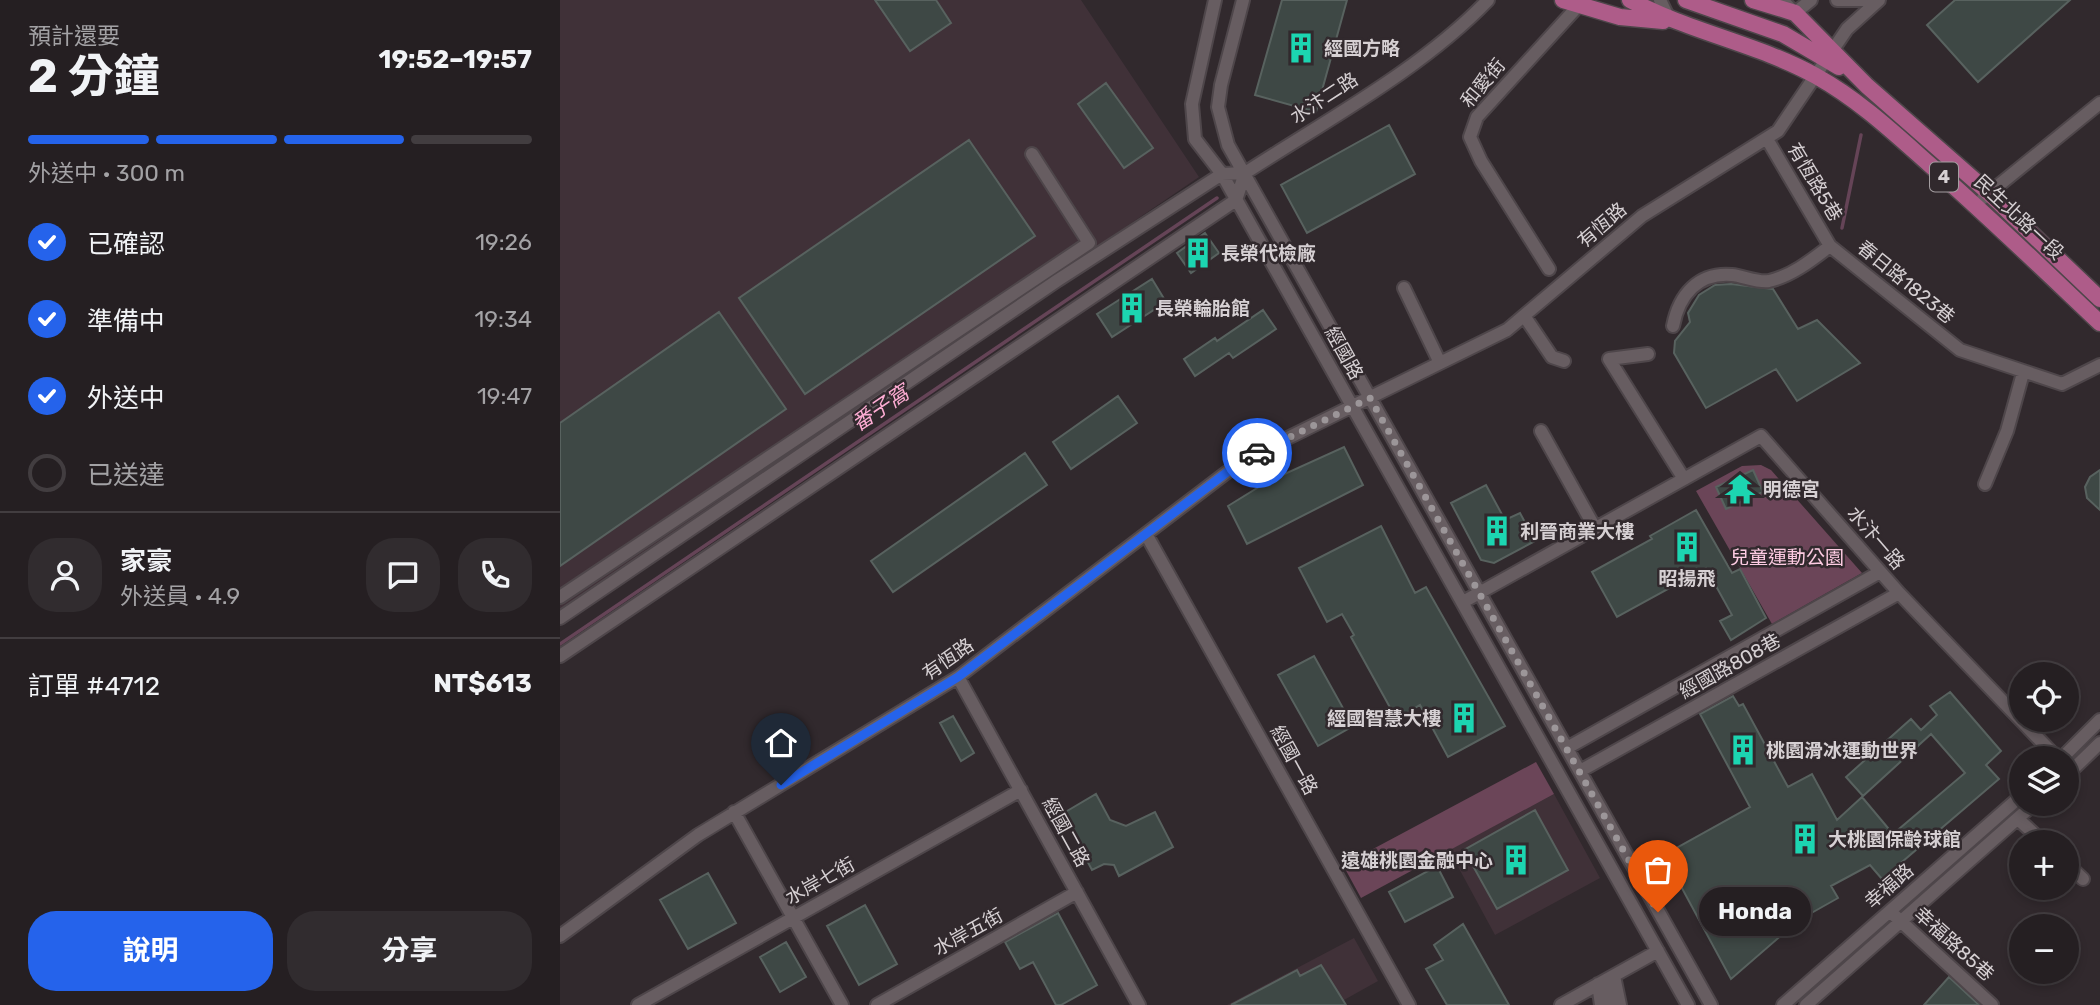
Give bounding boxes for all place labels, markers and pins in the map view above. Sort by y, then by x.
building icon: 經國方略 [1284,31,1318,65]
place label: 經國方略 [1324,37,1400,60]
building icon: 長榮代檢廠 [1181,236,1215,270]
place label: 長榮代檢廠 [1221,242,1316,265]
building icon: 長榮輪胎館 [1115,291,1149,325]
place label: 長榮輪胎館 [1155,297,1250,320]
temple icon: 明德宮 [1723,472,1757,506]
place label: 明德宮 [1763,478,1820,501]
building icon: 利晉商業大樓 [1480,514,1514,548]
place label: 利晉商業大樓 [1520,520,1634,543]
building icon: 昭揚飛 [1670,530,1704,564]
place label: 昭揚飛 [1658,567,1716,590]
building icon: 經國智慧大樓 [1447,701,1481,735]
place label: 經國智慧大樓 [1327,707,1441,730]
pin [751,713,811,785]
building icon: 桃園滑冰運動世界 [1726,733,1760,767]
place label: 桃園滑冰運動世界 [1766,739,1918,762]
building icon: 大桃園保齡球館 [1788,822,1822,856]
place label: 大桃園保齡球館 [1828,828,1961,851]
pin [1628,840,1688,912]
building icon: 遠雄桃園金融中心 [1499,843,1533,877]
place label: 遠雄桃園金融中心 [1341,849,1493,872]
callout: Honda [1700,888,1812,936]

